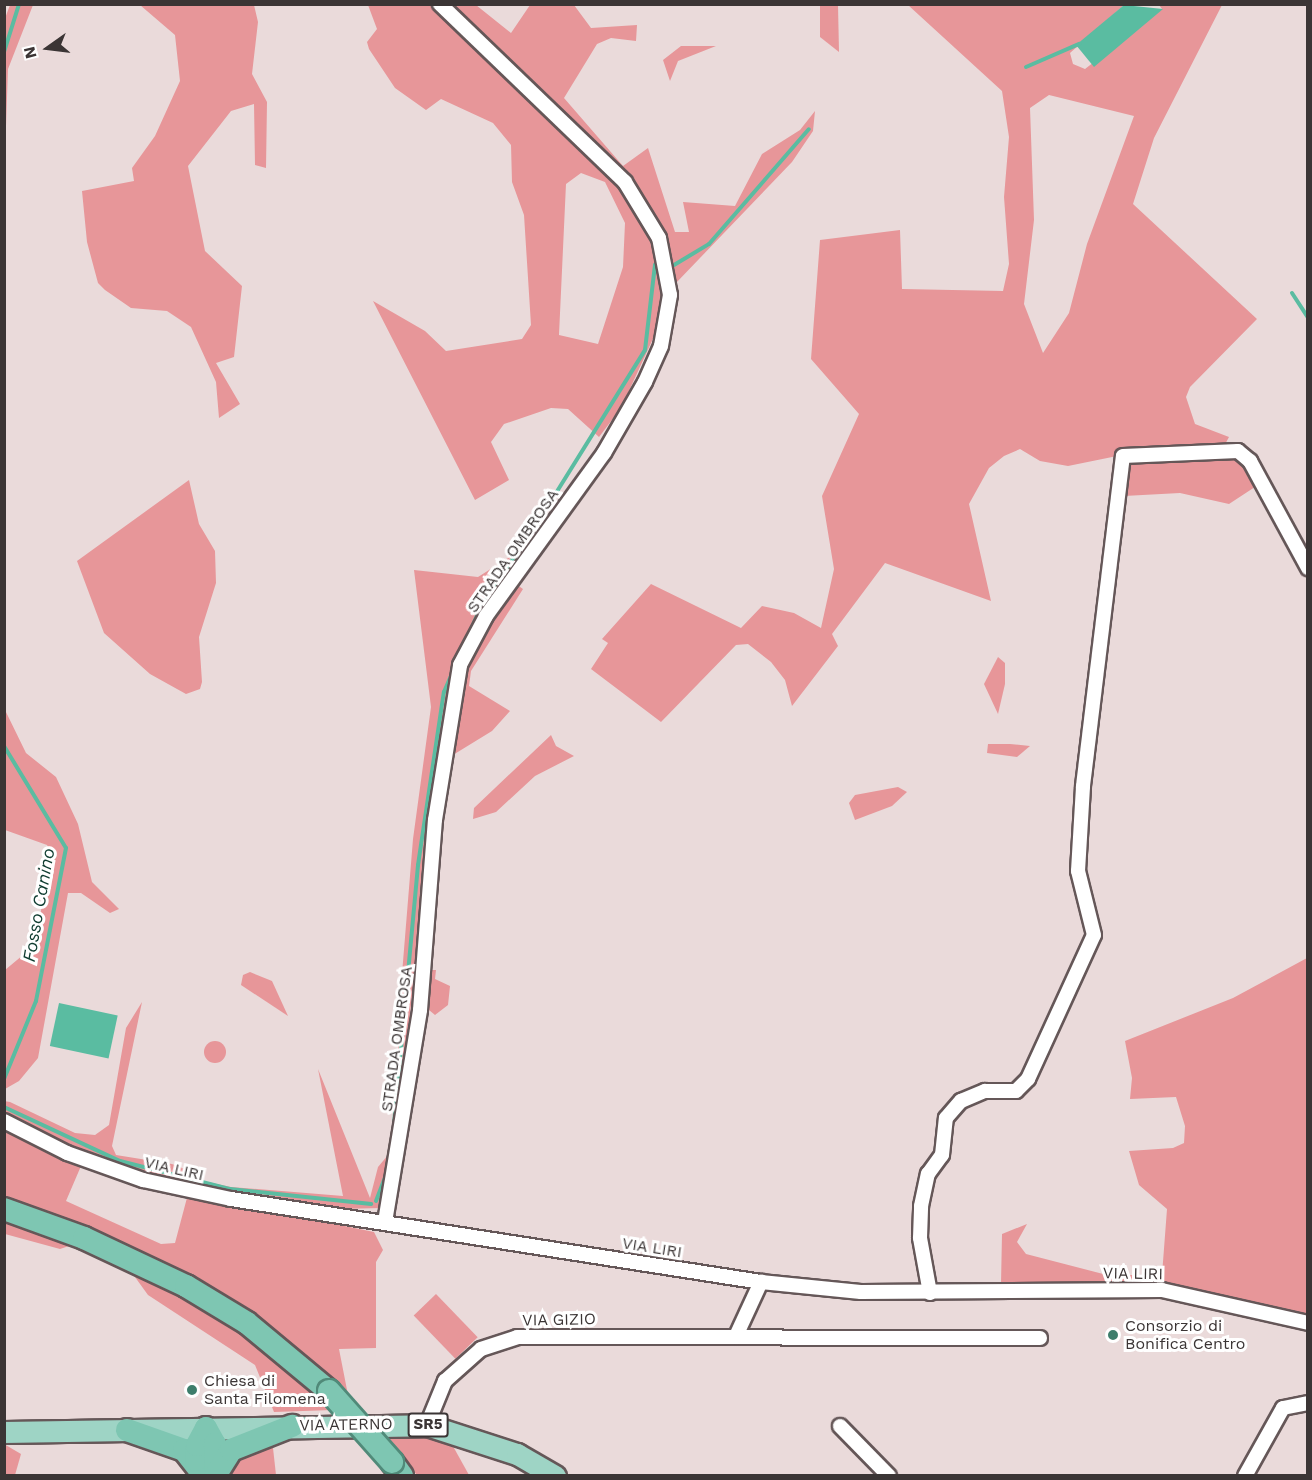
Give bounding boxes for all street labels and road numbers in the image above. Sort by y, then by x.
street label: STRADA OMBROSA [463,485,563,617]
street label: STRADA OMBROSA [377,965,417,1113]
street label: VIA LIRI [142,1153,206,1185]
street label: VIA LIRI [620,1234,684,1262]
street label: VIA LIRI [1102,1264,1164,1284]
street label: VIA GIZIO [522,1310,596,1330]
road number: SR5 [407,1413,449,1437]
street label: VIA ATERNO [299,1415,393,1435]

